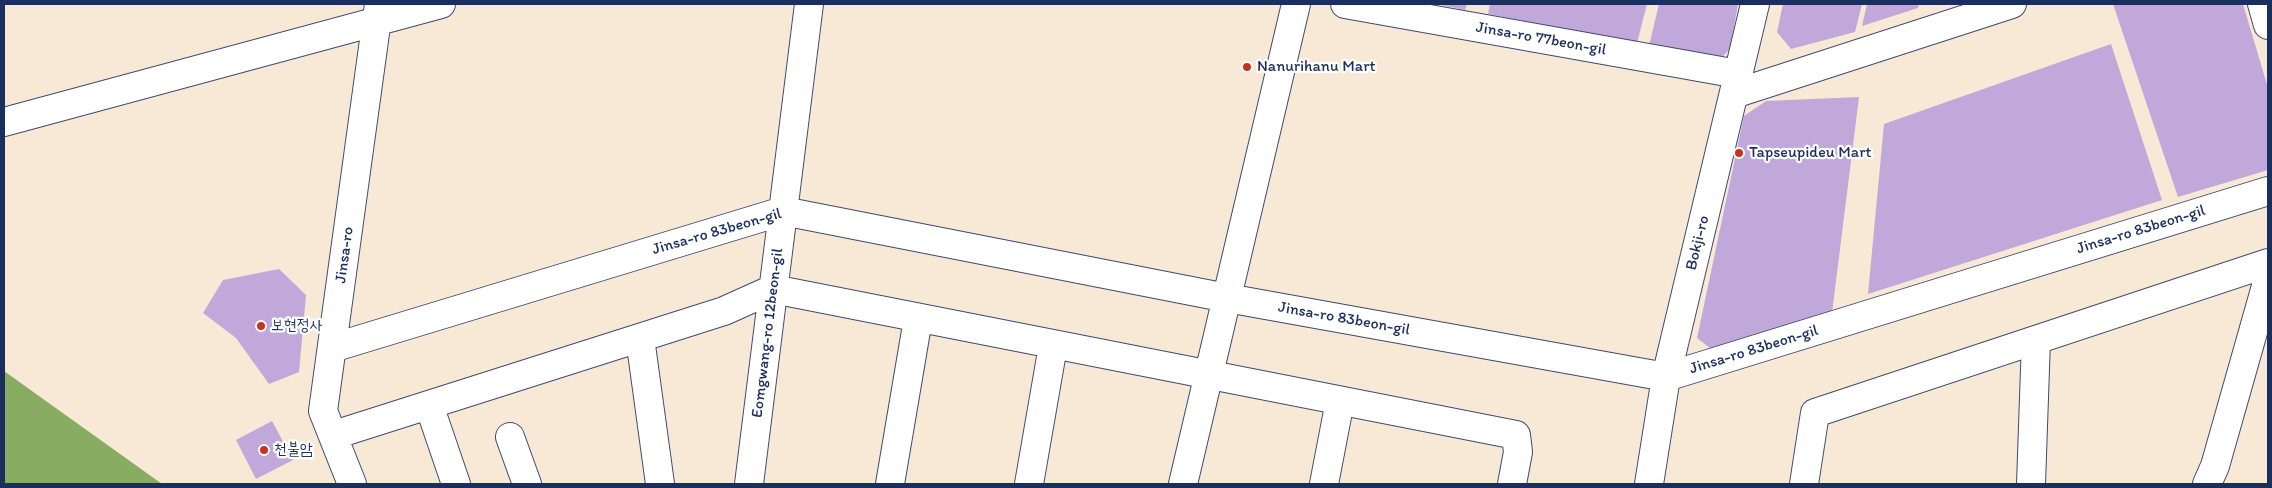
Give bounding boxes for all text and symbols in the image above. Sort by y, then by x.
street label: Jinsa-ro 77beon-gil [1474,18,1608,60]
place label: Nanurihanu Mart [1257,57,1375,77]
marker: Nanurihanu Mart [1241,61,1253,73]
place label: Tapseupideu Mart [1749,143,1872,163]
marker: Tapseupideu Mart [1733,147,1745,159]
street label: Jinsa-ro 83beon-gil [2074,201,2208,259]
street label: Jinsa-ro 83beon-gil [650,204,784,260]
street label: Bokji-ro [1682,214,1714,272]
street label: Jinsa-ro [332,226,358,284]
street label: Eomgwang-ro 12beon-gil [748,247,788,419]
street label: Jinsa-ro 83beon-gil [1276,298,1412,340]
place label: 보현정사 [271,316,322,336]
marker: 보현정사 [255,320,267,332]
street label: Jinsa-ro 83beon-gil [1687,321,1821,379]
place label: 천불암 [274,440,313,460]
marker: 천불암 [258,444,270,456]

